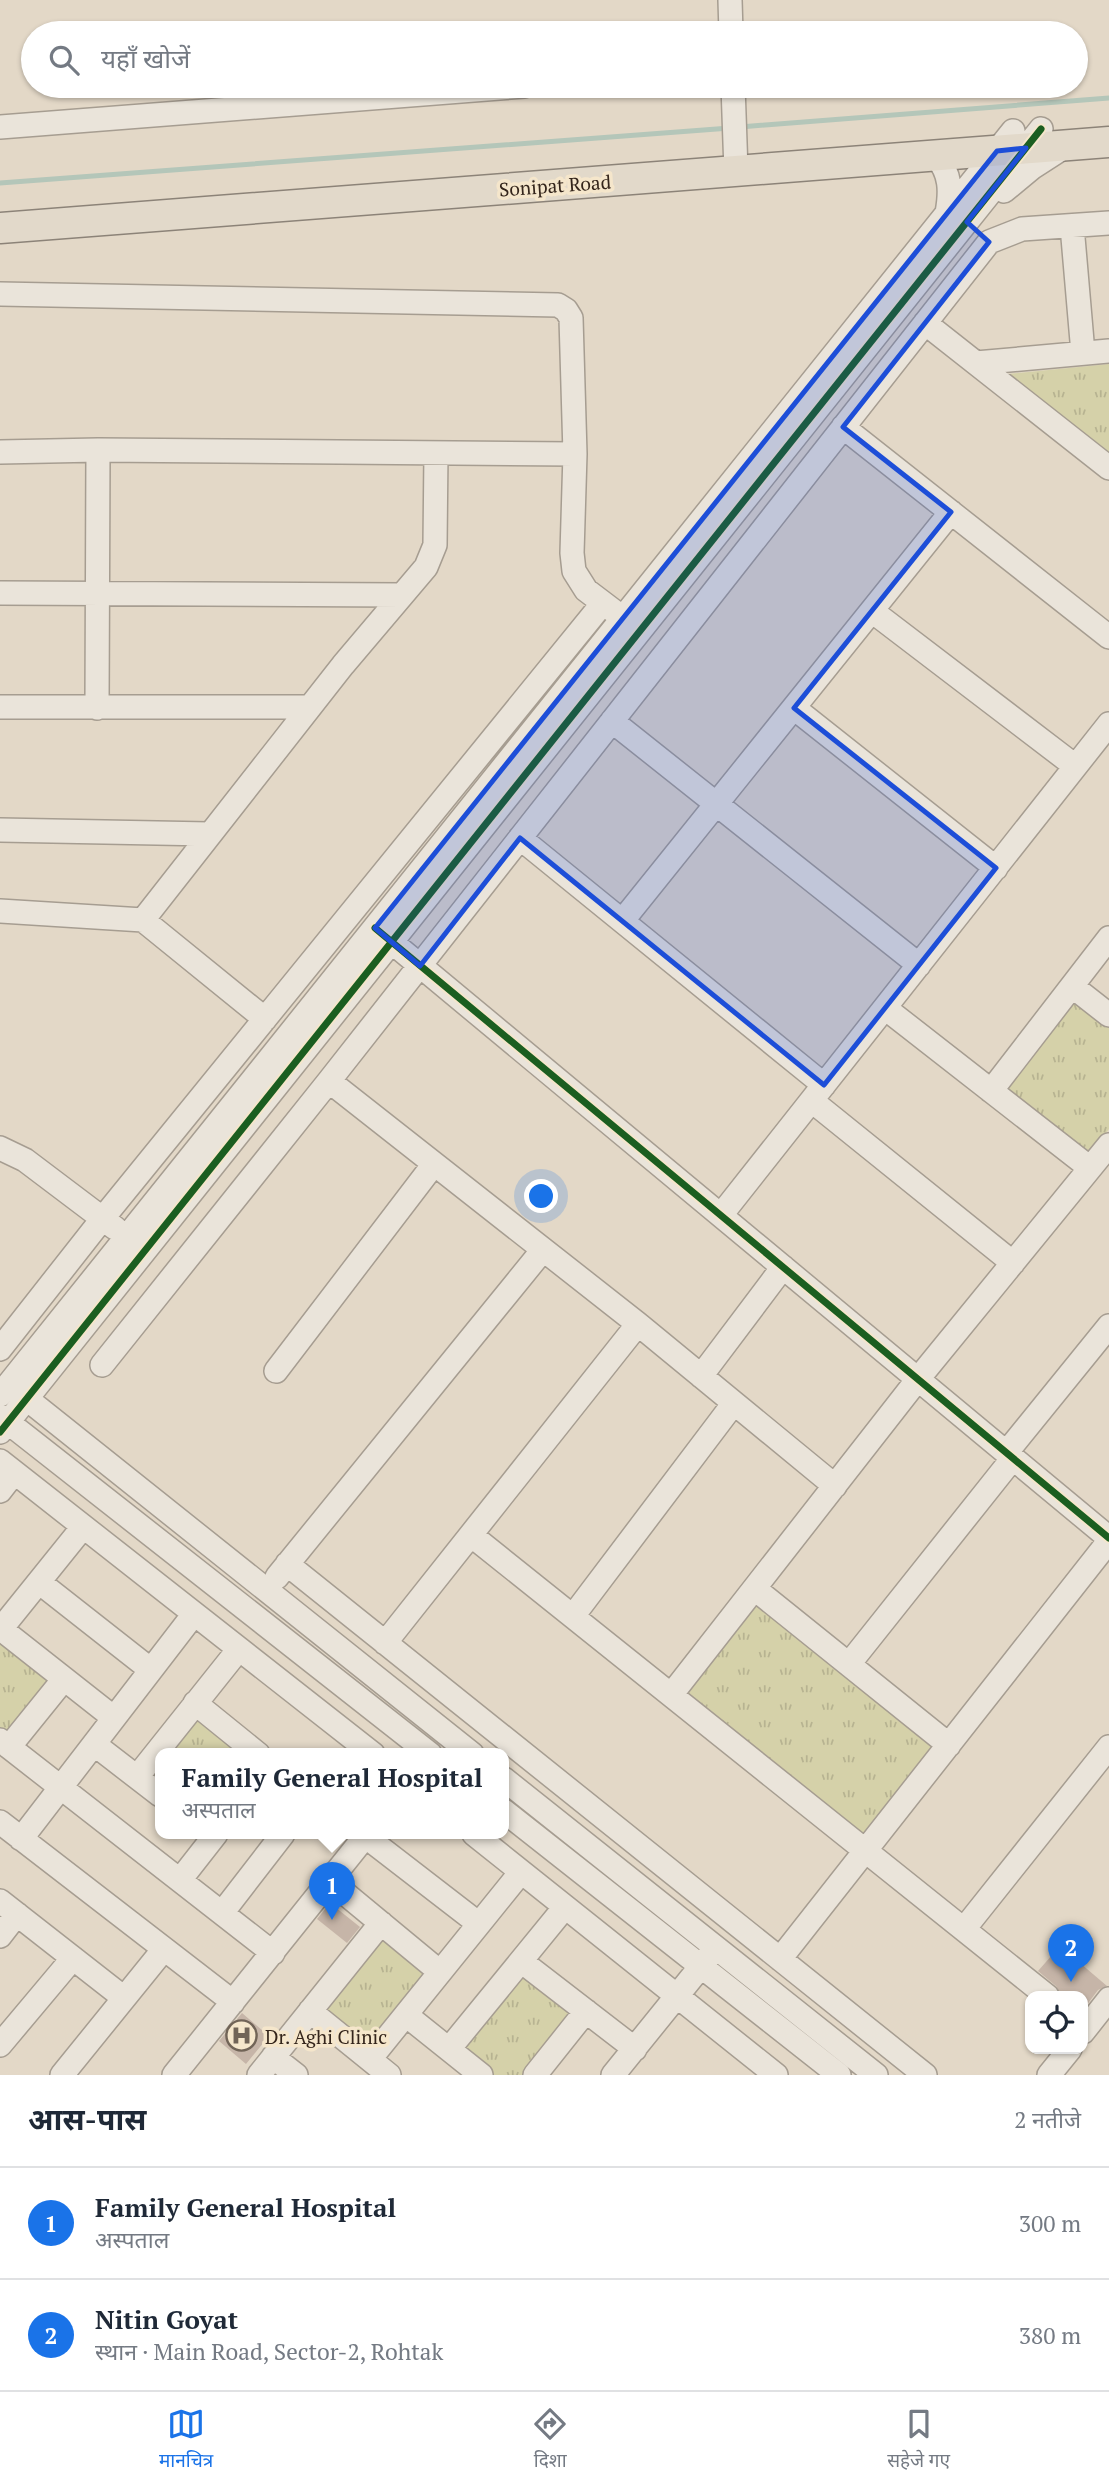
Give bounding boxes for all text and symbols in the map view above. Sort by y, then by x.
search box [21,21,1088,98]
icon: search [45,41,83,79]
text: यहाँ खोजें [101,41,190,75]
street label: Sonipat Road [498,169,612,201]
your location [524,1179,558,1213]
popup [155,1748,509,1839]
text: Family General Hospital [181,1760,483,1794]
text: अस्पताल [181,1794,256,1825]
pin: 1 [309,1862,355,1920]
pin: 2 [1048,1924,1094,1982]
map controls [1025,1991,1088,2054]
button: locate [1025,1991,1088,2054]
hospital icon: Dr. Aghi Clinic [225,2019,259,2053]
place label: Dr. Aghi Clinic [265,2024,387,2049]
text: आस-पास [28,2099,146,2139]
text: 2 नतीजे [1014,2104,1081,2135]
text: Family General Hospital [95,2190,396,2224]
text: 1 [45,2208,58,2239]
text: 300 m [1019,2208,1081,2239]
text: अस्पताल [95,2224,169,2255]
text: Nitin Goyat [95,2302,238,2336]
text: 2 [45,2320,58,2351]
text: 380 m [1019,2320,1081,2351]
text: स्थान · Main Road, Sector-2, Rohtak [95,2336,443,2367]
tab: मानचित्र [159,2405,213,2475]
tab: दिशा [531,2405,569,2475]
tab: सहेजे गए [887,2405,950,2475]

